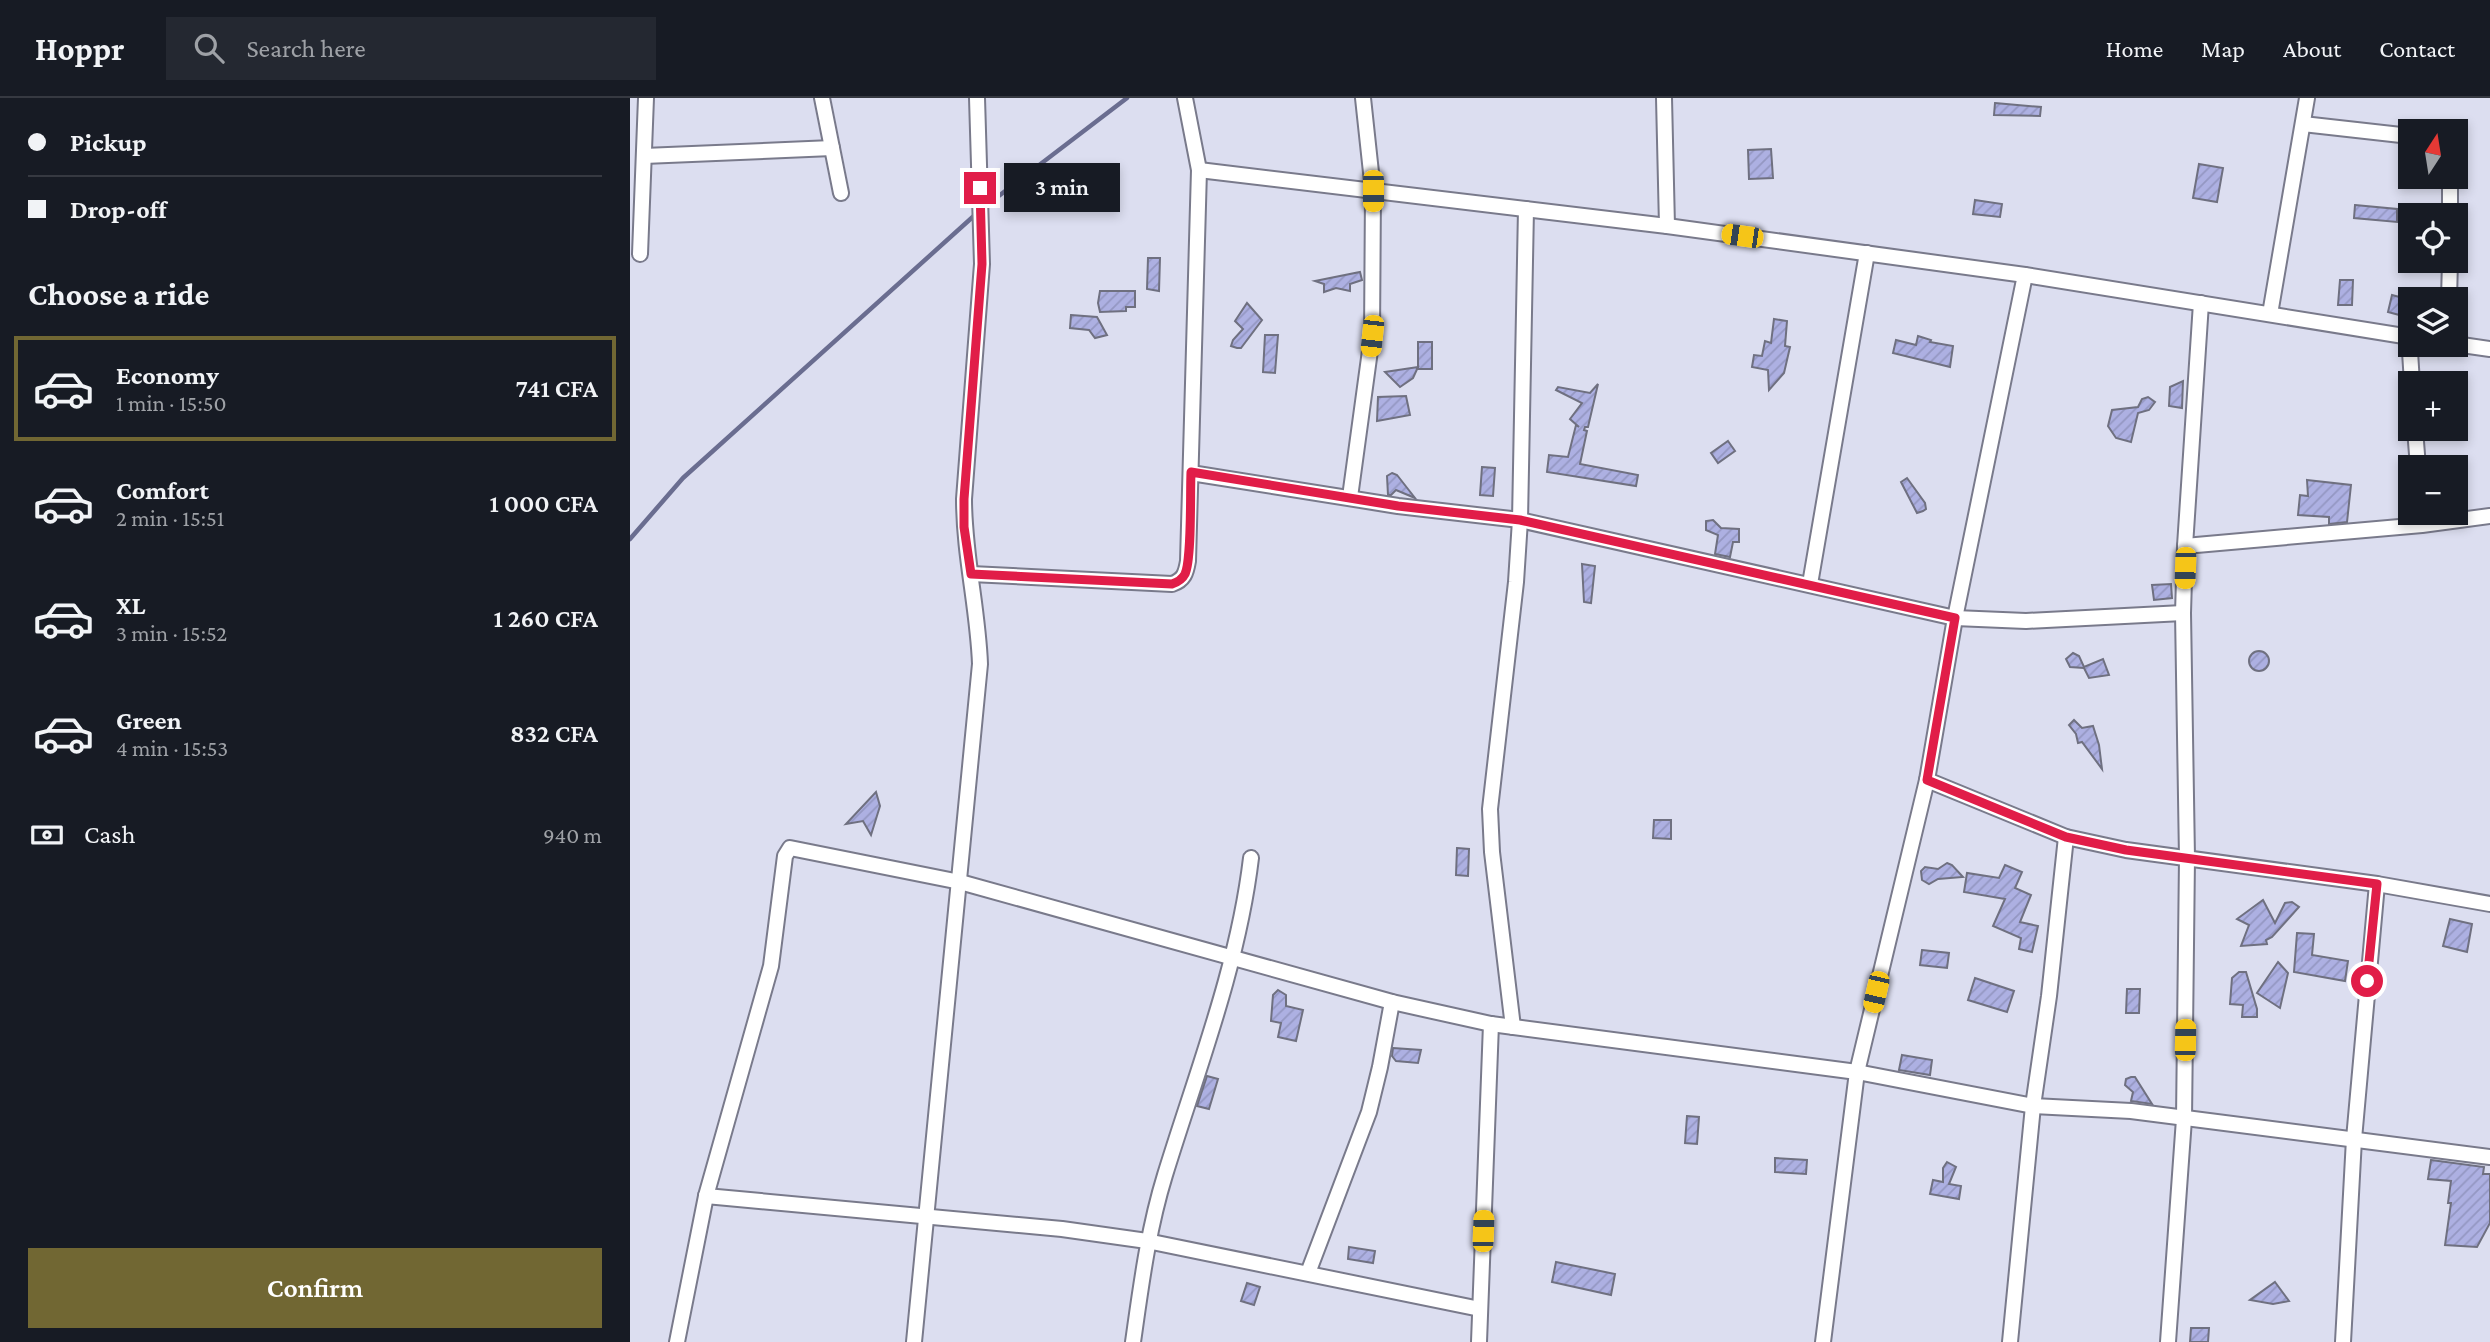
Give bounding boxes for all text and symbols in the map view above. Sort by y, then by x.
search box [166,17,656,80]
icon: search [190,29,228,67]
text: Hoppr [35,30,124,67]
text: Search here [246,34,366,63]
text: Home [2106,35,2163,62]
text: Map [2201,35,2245,62]
text: About [2283,35,2341,62]
text: Contact [2379,35,2455,62]
north arrow [2398,119,2468,189]
map controls [2398,119,2468,525]
text: Pickup [70,128,147,157]
callout: 3 min [1004,164,1120,212]
car [1363,170,1384,212]
route end [964,172,996,204]
text: 3 min [1035,174,1089,200]
text: Drop-off [70,195,167,224]
button: locate [2398,203,2468,273]
car [1720,223,1765,249]
text: Choose a ride [28,276,209,312]
button: layers [2398,287,2468,357]
car [1360,314,1385,358]
icon: car [32,357,95,420]
text: Economy [116,361,219,390]
button: + [2398,371,2468,441]
text: 741 CFA [515,374,598,403]
text: 1 min · 15:50 [116,390,227,416]
button: − [2398,455,2468,525]
icon: car [32,472,95,535]
text: Comfort [116,476,209,505]
text: 1 000 CFA [489,489,598,518]
text: 2 min · 15:51 [116,505,224,531]
car [2174,547,2197,589]
icon: car [32,587,95,650]
text: XL [116,591,145,620]
text: 1 260 CFA [493,604,598,633]
text: 3 min · 15:52 [116,620,227,646]
icon: car [32,702,95,765]
text: Green [116,706,182,735]
text: 832 CFA [510,719,598,748]
text: 4 min · 15:53 [116,735,228,761]
icon: cash [28,816,66,854]
text: Cash [84,820,135,849]
text: 940 m [543,822,602,848]
route start [2351,965,2383,997]
car [1862,969,1891,1015]
car [2175,1019,2196,1061]
car [1472,1210,1495,1252]
button: Confirm [28,1248,602,1328]

